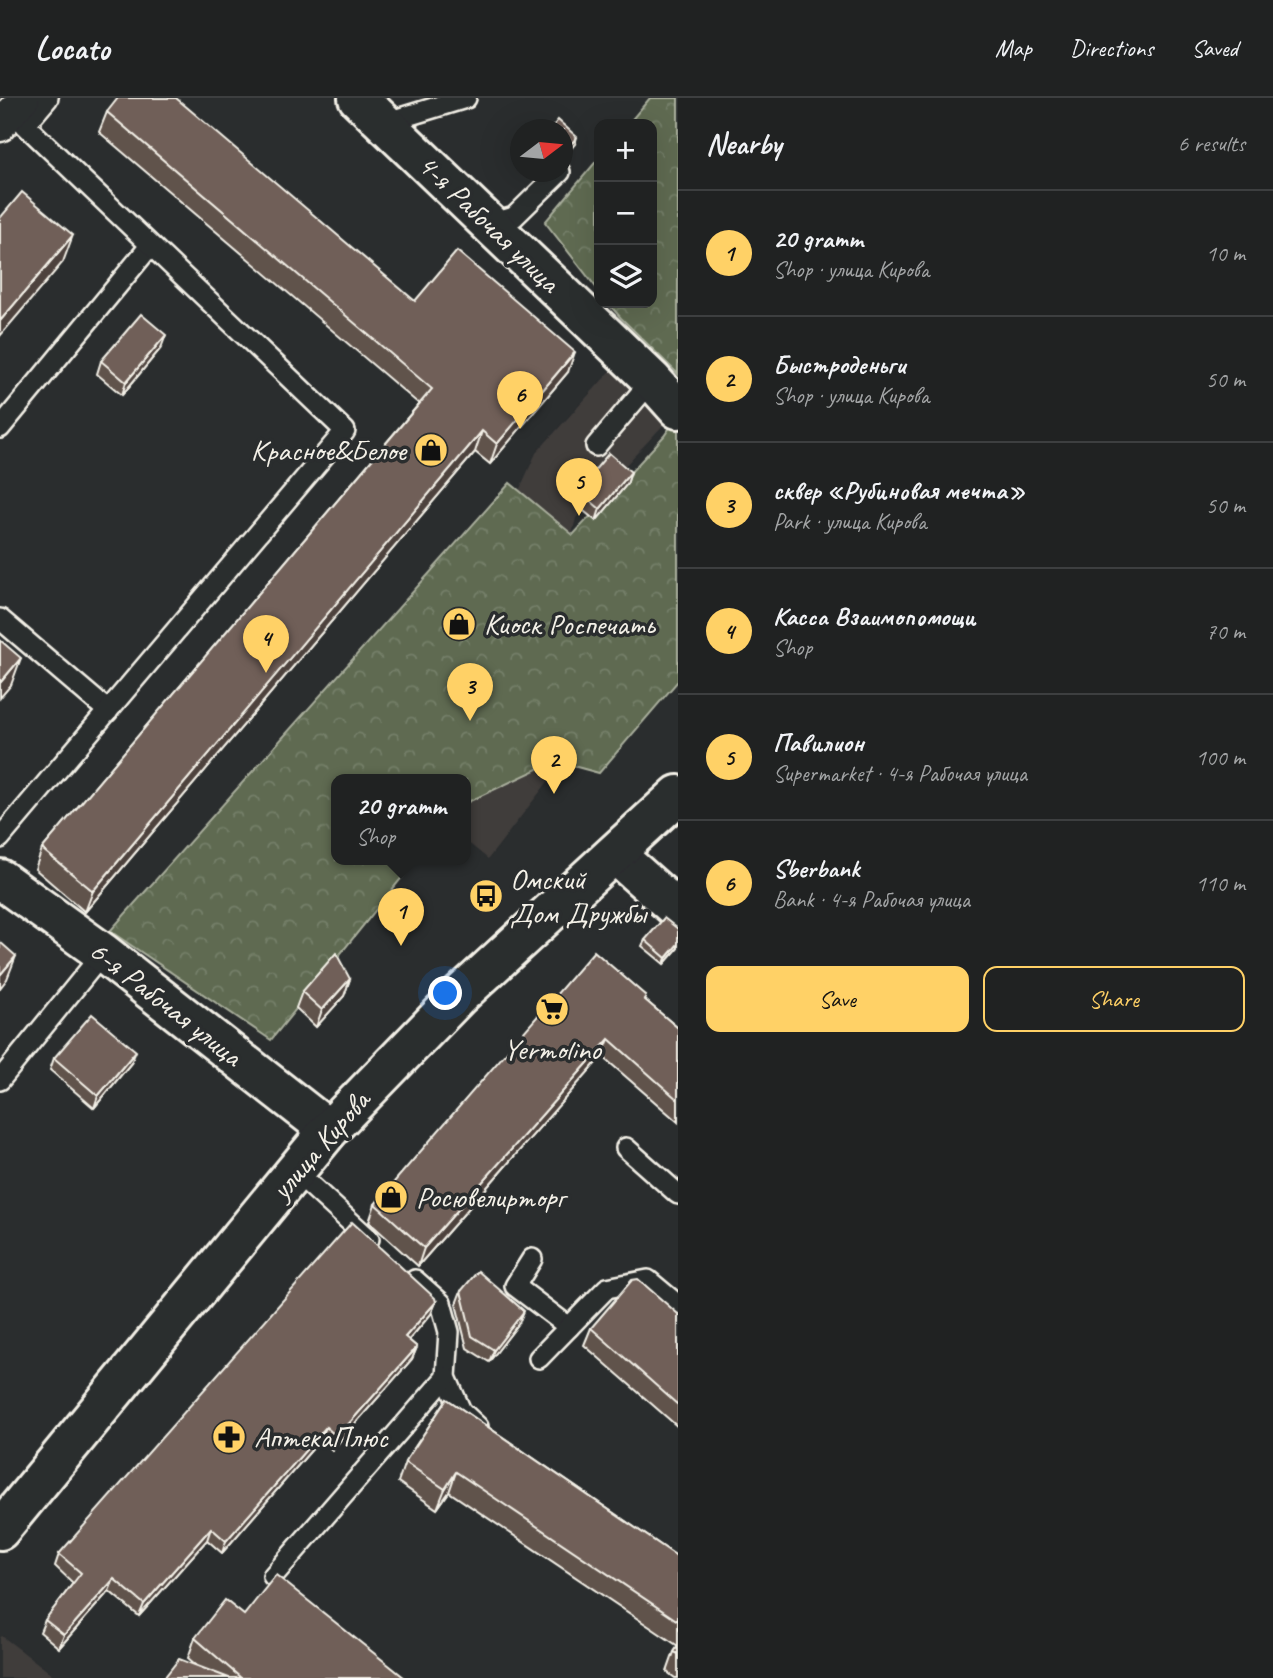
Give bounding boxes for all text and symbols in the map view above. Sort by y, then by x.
text: Locato [35,27,109,69]
text: Map [995,33,1032,63]
text: Directions [1070,33,1153,63]
text: Saved [1191,33,1238,63]
north arrow [510,119,573,182]
map controls [594,119,657,308]
button: + [594,119,657,182]
text: Nearby [706,125,782,163]
text: 6 results [1178,129,1245,158]
street label: 4-я Рабочая улица [410,146,570,302]
button: − [594,182,657,245]
text: 20 gramm [773,222,863,255]
text: 1 [724,239,734,268]
text: 10 m [1206,239,1245,268]
button: layers [594,245,657,308]
text: Shop · улица Кирова [773,255,929,284]
text: Быстроденьги [773,348,905,381]
text: 2 [724,365,734,394]
text: 50 m [1206,365,1245,394]
pin: 6 [497,371,543,429]
text: Shop · улица Кирова [773,381,929,410]
place label: Красное&Белое [251,431,408,469]
shop icon: Красное&Белое [412,431,450,469]
pin: 5 [556,458,602,516]
text: сквер «Рубиновая мечта» [773,474,1025,507]
text: 3 [724,491,734,520]
text: 50 m [1206,491,1245,520]
text: Park · улица Кирова [773,507,926,536]
text: Касса Взаимопомощи [773,600,976,633]
shop icon: Киоск Роспечать [440,605,478,643]
place label: Киоск Роспечать [484,605,657,643]
pin: 4 [243,615,289,673]
text: 4 [724,617,734,646]
text: 70 m [1206,617,1245,646]
text: Shop [773,633,812,662]
pin: 3 [447,663,493,721]
text: Павилион [773,726,864,759]
pin: 2 [531,736,577,794]
text: 5 [724,743,734,772]
text: 100 m [1196,743,1245,772]
text: Supermarket · 4-я Рабочая улица [773,759,1027,788]
popup [331,774,471,865]
text: 20 gramm [356,789,446,822]
text: Shop [356,822,395,851]
text: Sberbank [773,852,860,885]
place label: Омский Дом Дружбы [510,860,648,932]
text: 6 [724,869,734,898]
text: 110 m [1196,869,1245,898]
bus stop icon: Омский Дом Дружбы [467,877,505,915]
text: Bank · 4-я Рабочая улица [773,885,970,914]
pin: 1 [378,888,424,946]
street label: 6-я Рабочая улица [82,932,252,1076]
button: Save [706,966,969,1032]
button: Share [983,966,1245,1032]
your location [428,976,462,1010]
supermarket icon: Yermolino [533,990,571,1028]
place label: Yermolino [503,1030,602,1068]
street label: улица Кирова [261,1081,380,1209]
shop icon: Росювелирторг [372,1178,410,1216]
place label: Росювелирторг [416,1178,568,1216]
pharmacy icon: АптекаПлюс [210,1418,248,1456]
place label: АптекаПлюс [254,1418,389,1456]

